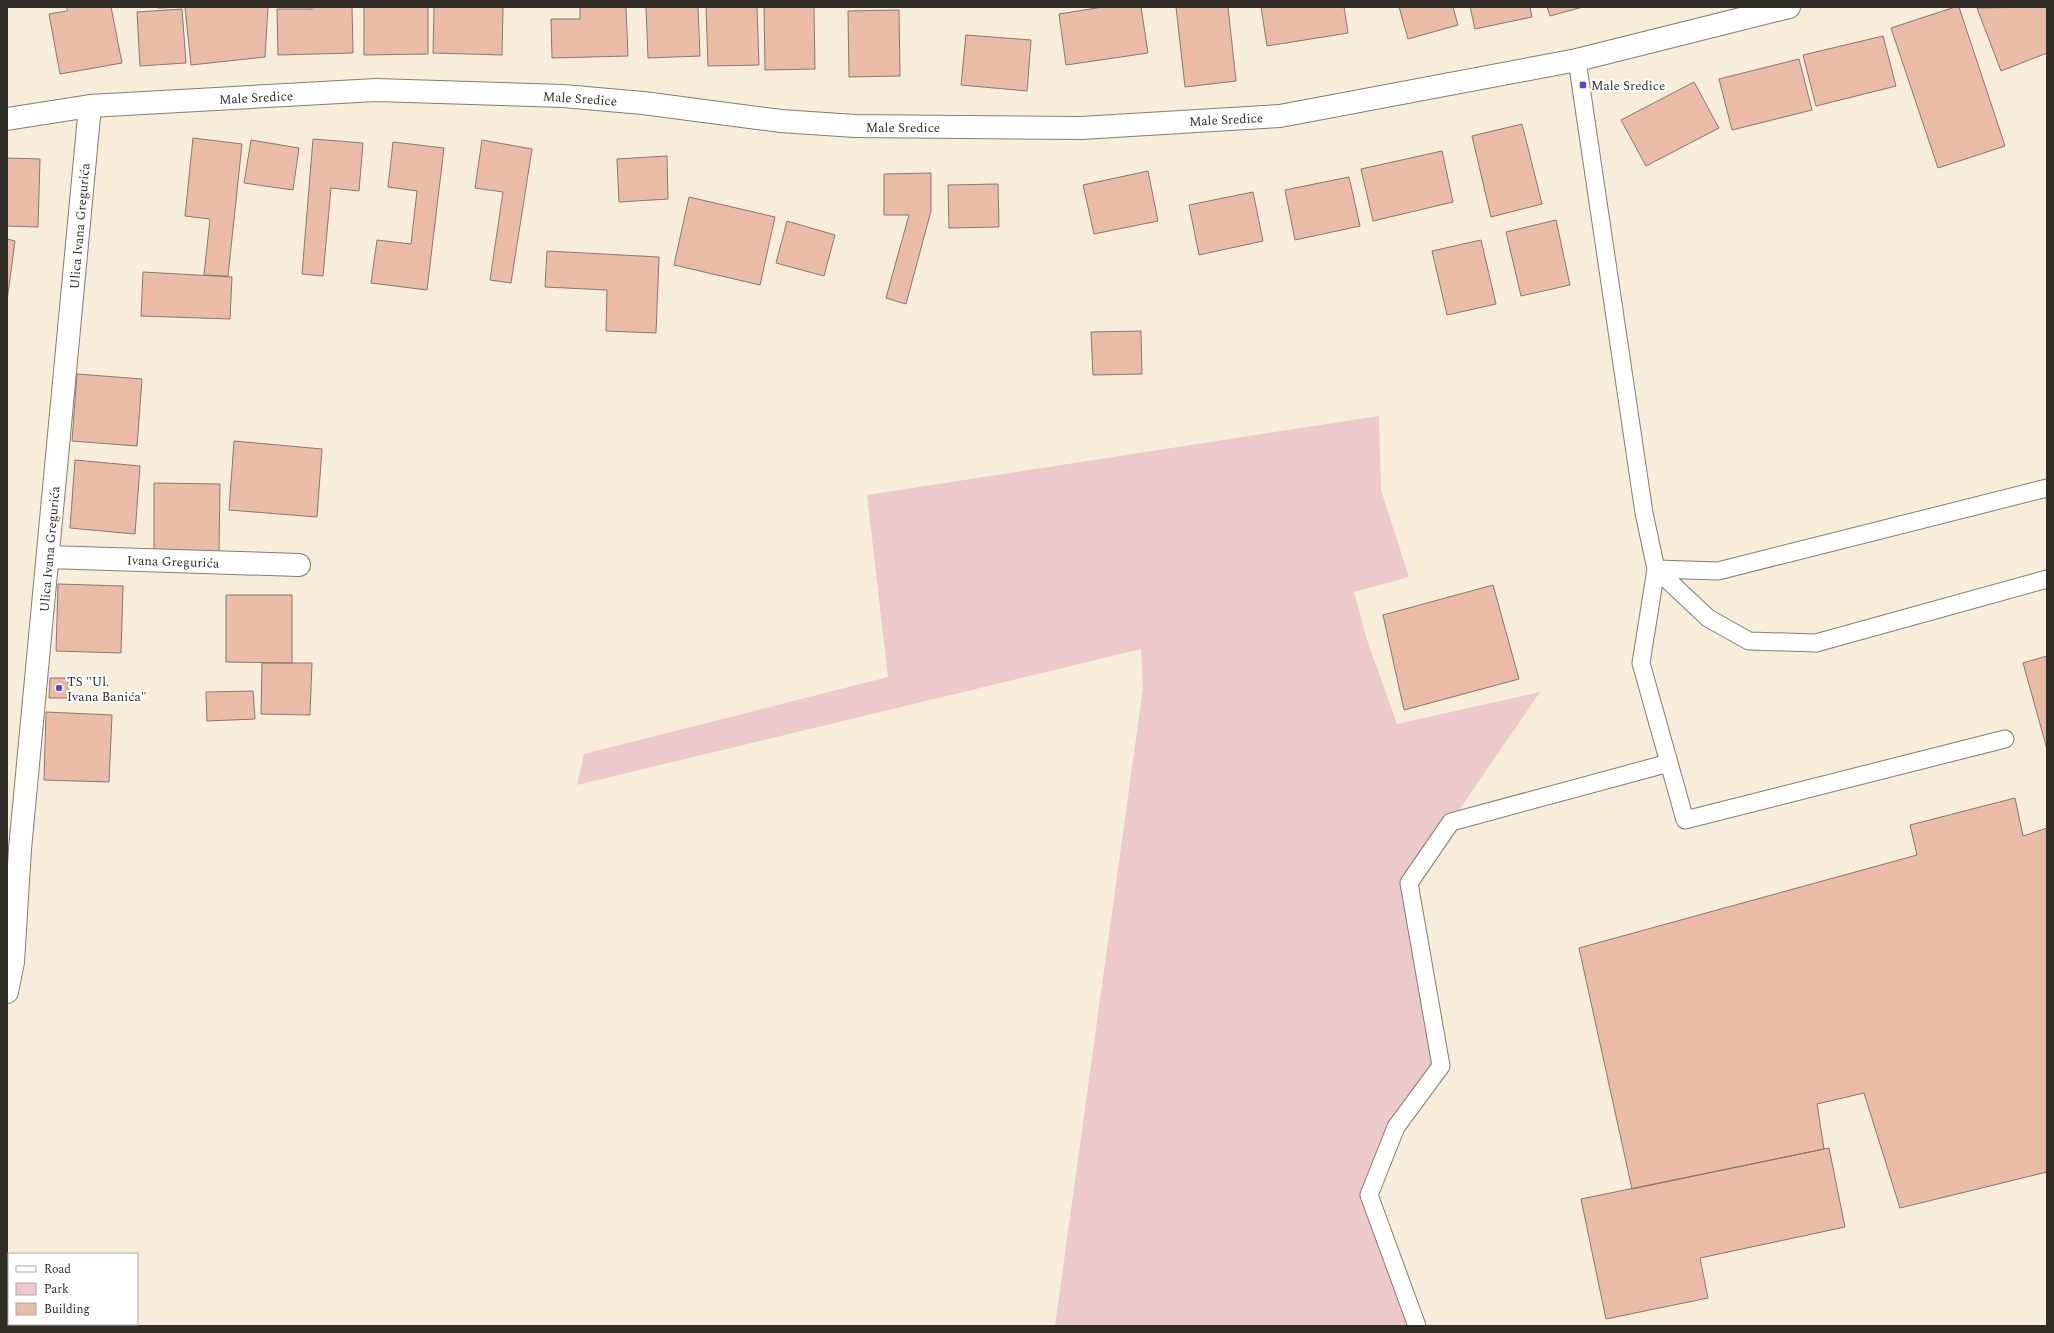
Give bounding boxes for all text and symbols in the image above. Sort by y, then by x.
place label: Male Sredice [1591,76,1665,96]
marker: Male Sredice [1578,80,1588,90]
street label: Male Sredice [218,86,294,110]
street label: Male Sredice [542,86,618,112]
street label: Male Sredice [1188,108,1264,132]
street label: Male Sredice [866,118,940,138]
street label: Ulica Ivana Gregurića [65,162,96,290]
street label: Ulica Ivana Gregurića [35,485,66,613]
street label: Ivana Gregurića [126,550,220,574]
place label: TS "Ul. Ivana Banića" [67,672,147,707]
marker: TS "Ul. Ivana Banića" [54,683,64,693]
legend [8,1253,138,1325]
text: Road [44,1260,71,1279]
text: Park [44,1280,69,1299]
text: Building [44,1300,90,1319]

